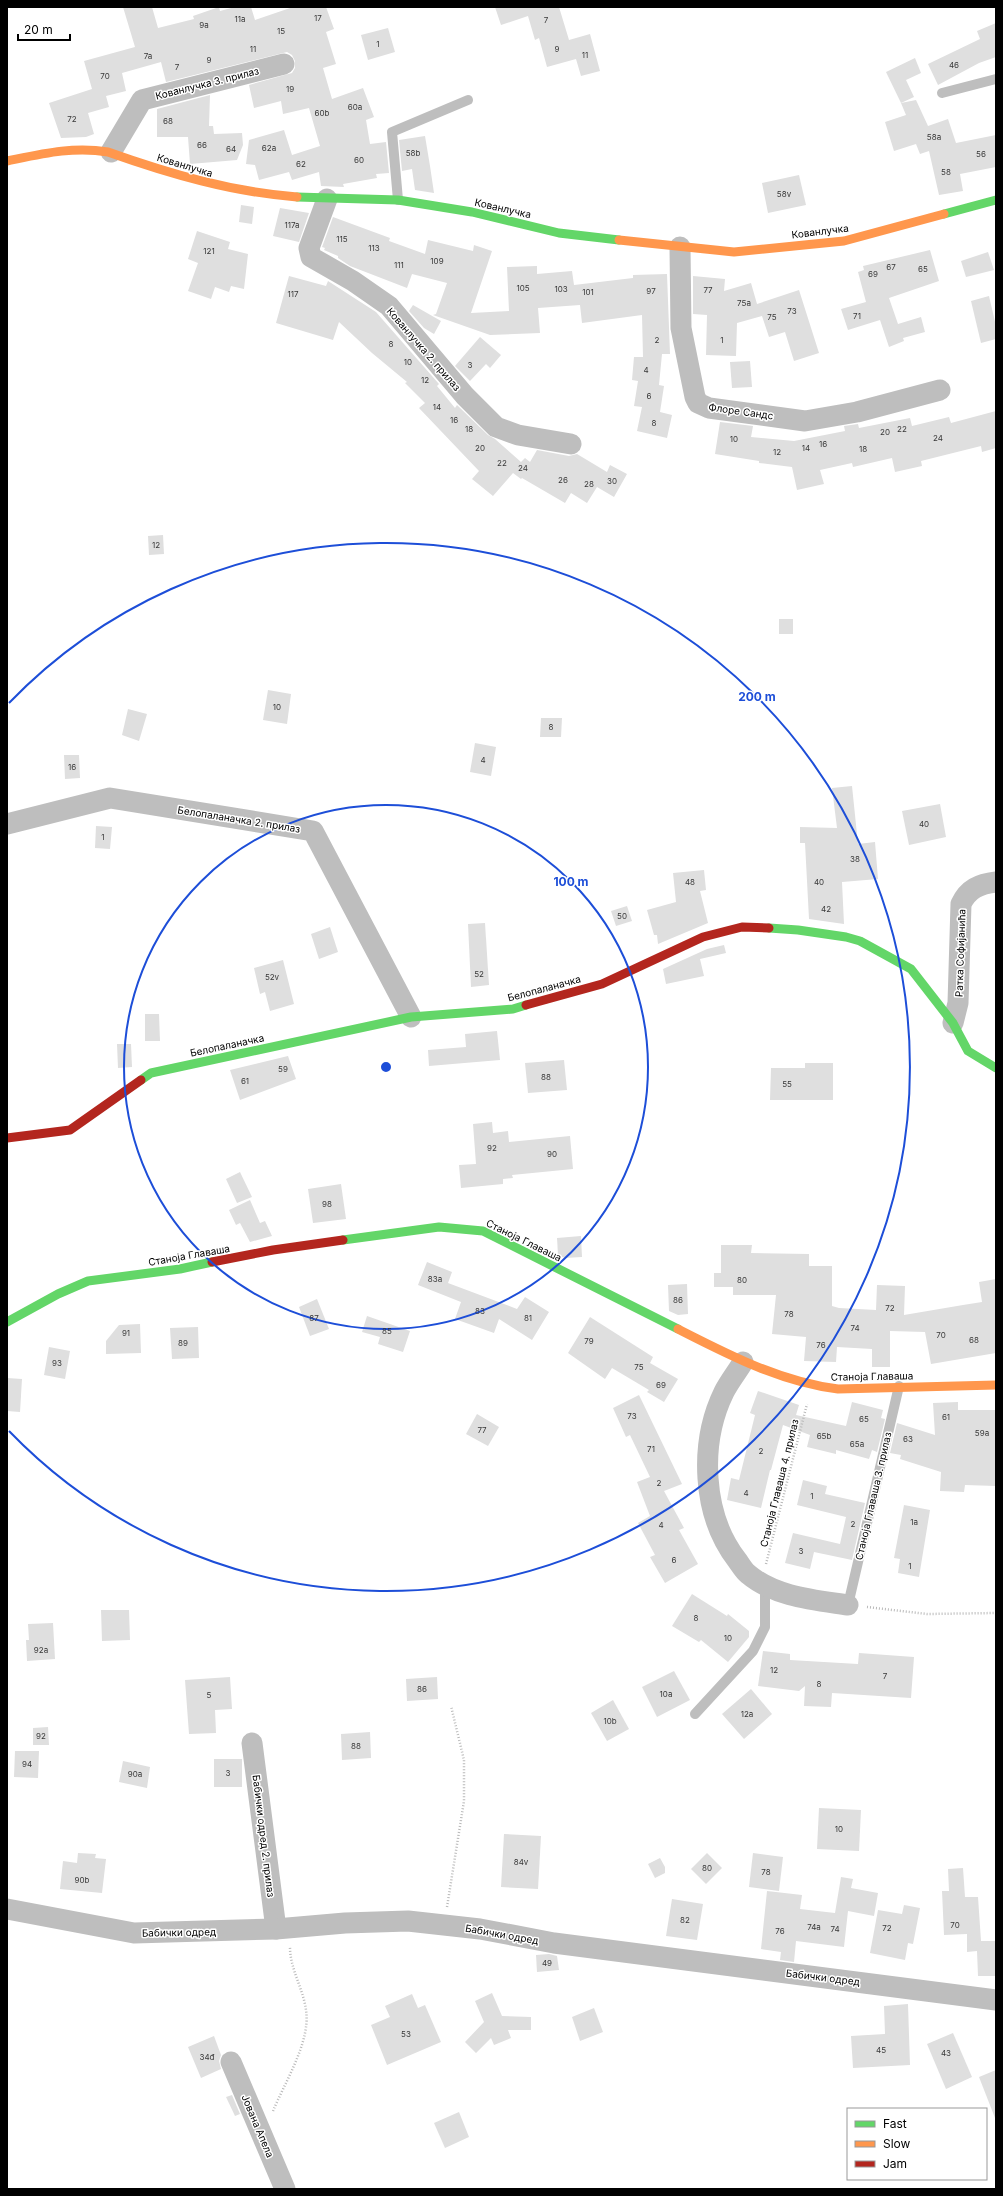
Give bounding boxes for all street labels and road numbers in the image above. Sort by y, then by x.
street label: Кованлучка 3. прилаз [154,64,260,102]
street label: Кованлучка [156,151,214,179]
street label: Кованлучка [474,196,532,220]
street label: Кованлучка [791,222,849,240]
street label: Кованлучка 2. прилаз [385,305,463,393]
street label: Флоре Сандс [708,400,775,422]
street label: Белопаланачка 2. прилаз [177,803,301,835]
street label: Ратка Софијанића [952,909,968,997]
street label: Белопаланачка [506,972,582,1004]
street label: Белопаланачка [189,1031,265,1059]
street label: Станоја Главаша [484,1217,564,1263]
street label: Станоја Главаша [147,1242,231,1268]
street label: Станоја Главаша [831,1369,913,1383]
street label: Станоја Главаша 4. прилаз [757,1418,801,1548]
street label: Станоја Главаша 3. прилаз [852,1431,894,1561]
street label: Бабички одред 2. прилаз [251,1774,277,1898]
street label: Бабички одред [464,1922,540,1946]
street label: Бабички одред [142,1925,216,1939]
street label: Бабички одред [785,1967,861,1987]
street label: Јована Апела [239,2093,277,2159]

